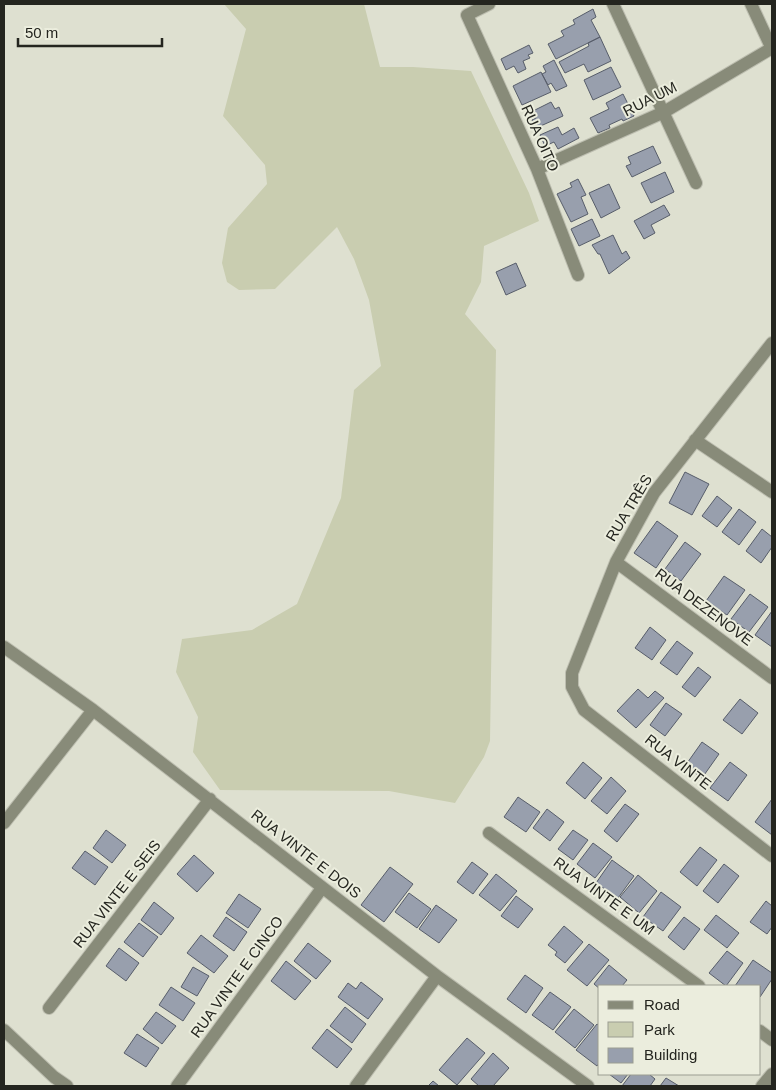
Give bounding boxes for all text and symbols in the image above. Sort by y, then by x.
scale bar [18,15,161,47]
text: 50 m [25,24,58,41]
street label: RUA UM [620,78,680,119]
street label: RUA OITO [518,102,563,174]
street label: RUA TRÊS [602,471,655,544]
street label: RUA DEZENOVE [652,564,756,649]
street label: RUA VINTE [642,731,715,793]
street label: RUA VINTE E DOIS [248,806,364,902]
street label: RUA VINTE E SEIS [69,837,164,951]
street label: RUA VINTE E UM [550,853,658,938]
street label: RUA VINTE E CINCO [187,913,286,1041]
legend [598,985,761,1075]
text: Road [644,996,680,1013]
text: Park [644,1021,675,1038]
text: Building [644,1046,697,1063]

